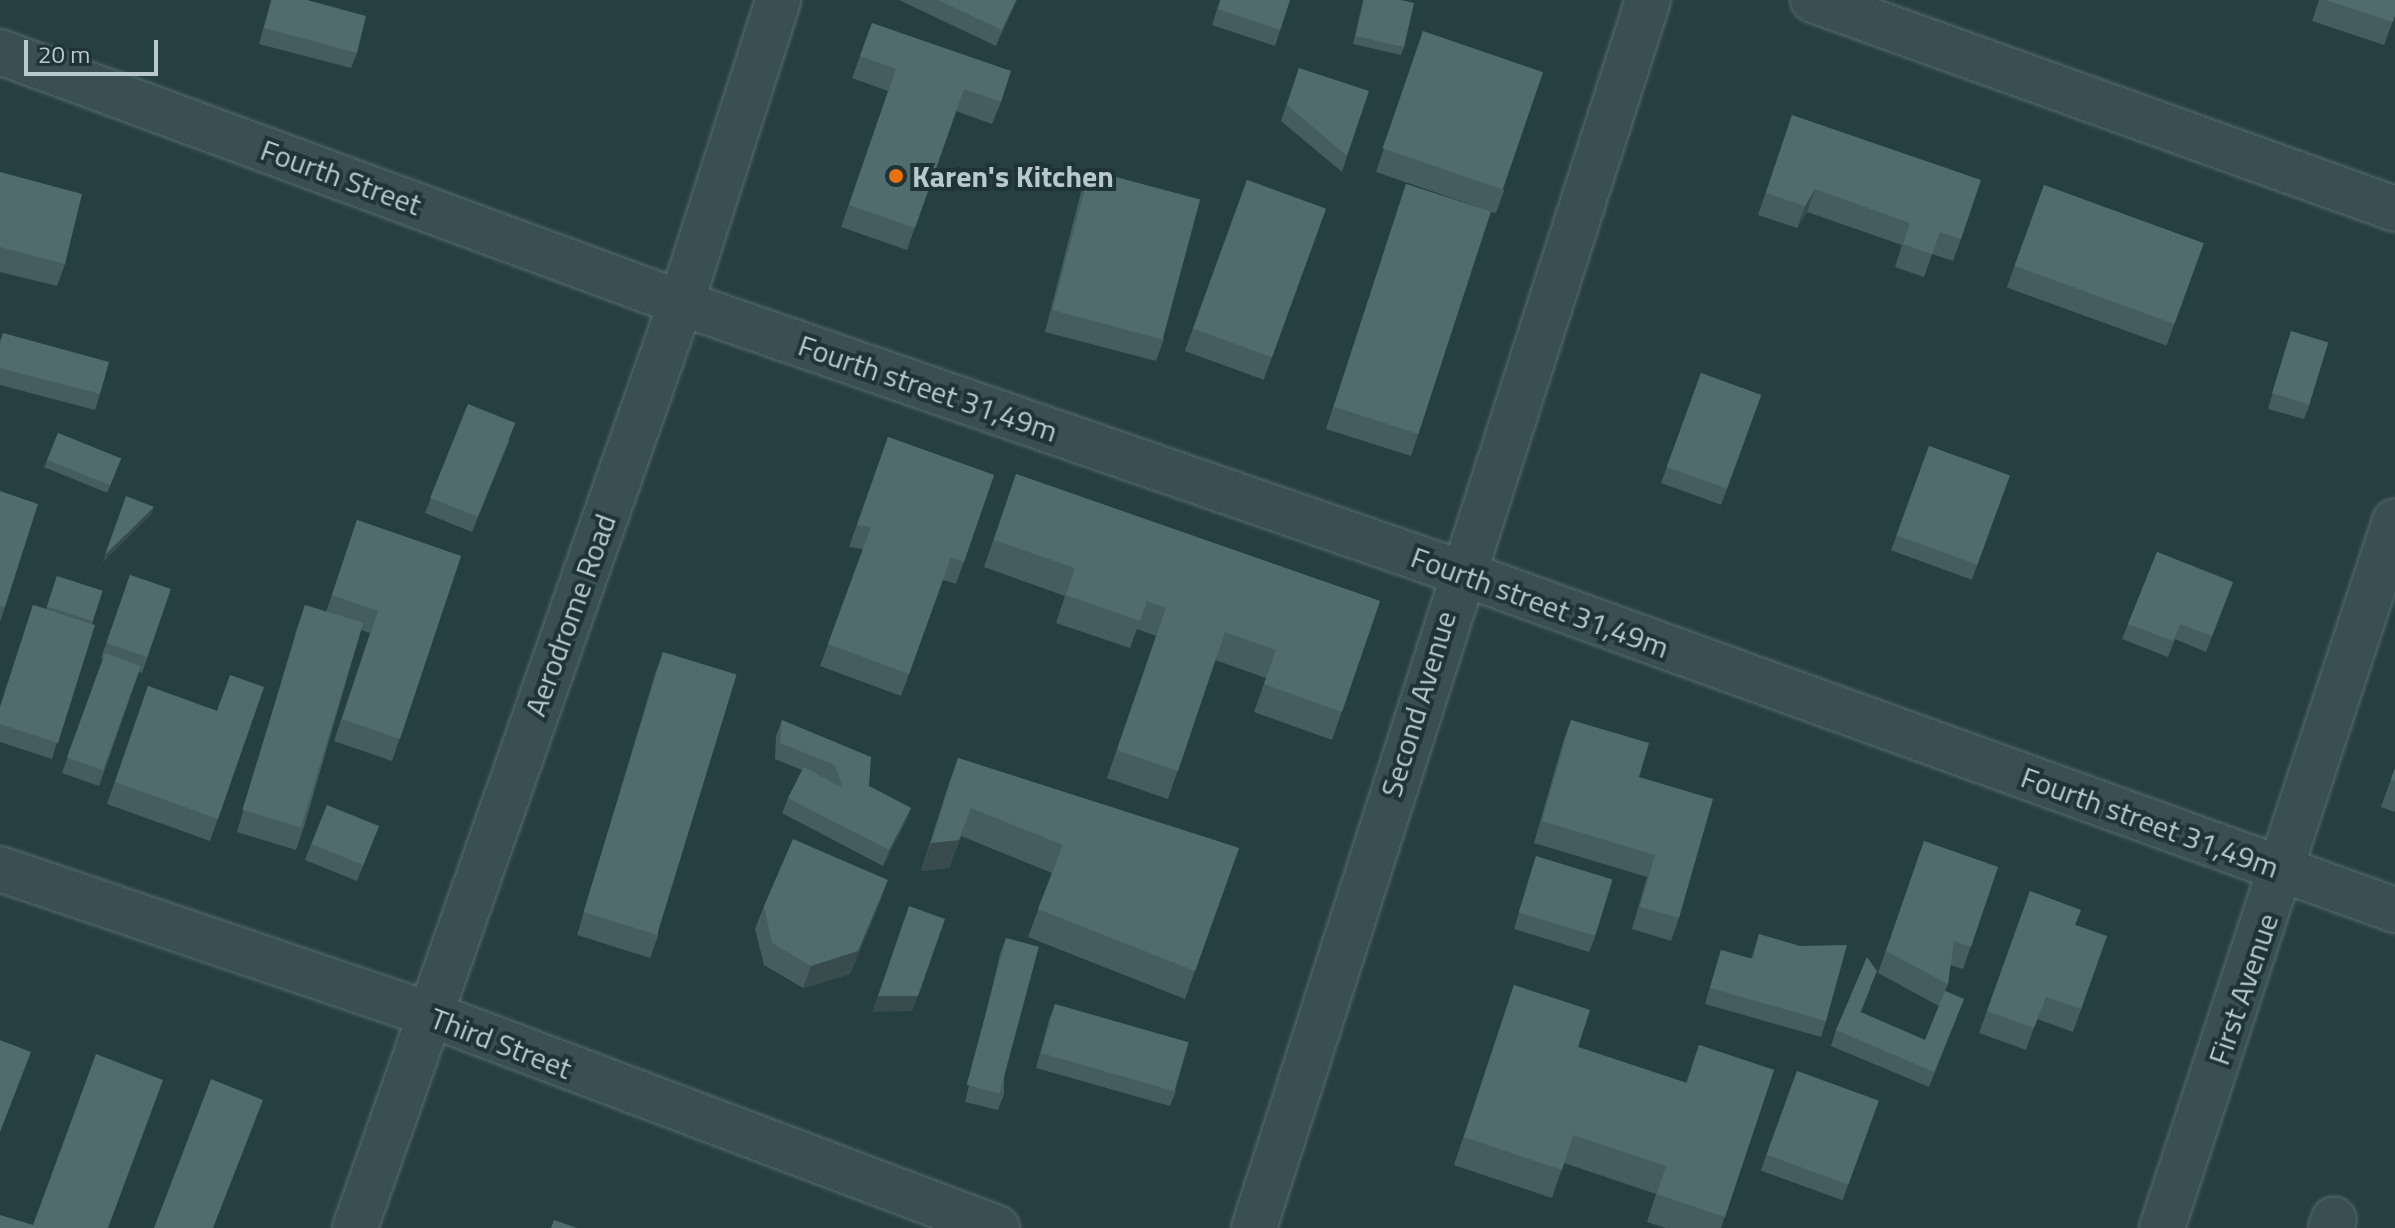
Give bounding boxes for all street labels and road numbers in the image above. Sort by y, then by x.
street label: Fourth Street [256,131,426,223]
street label: Fourth street 31,49m [794,327,1062,449]
street label: Aerodrome Road [517,509,623,721]
street label: Fourth street 31,49m [1406,539,1674,665]
street label: Second Avenue [1373,607,1463,801]
street label: Fourth street 31,49m [2016,759,2284,885]
street label: First Avenue [2200,909,2286,1069]
street label: Third Street [425,1000,577,1086]

